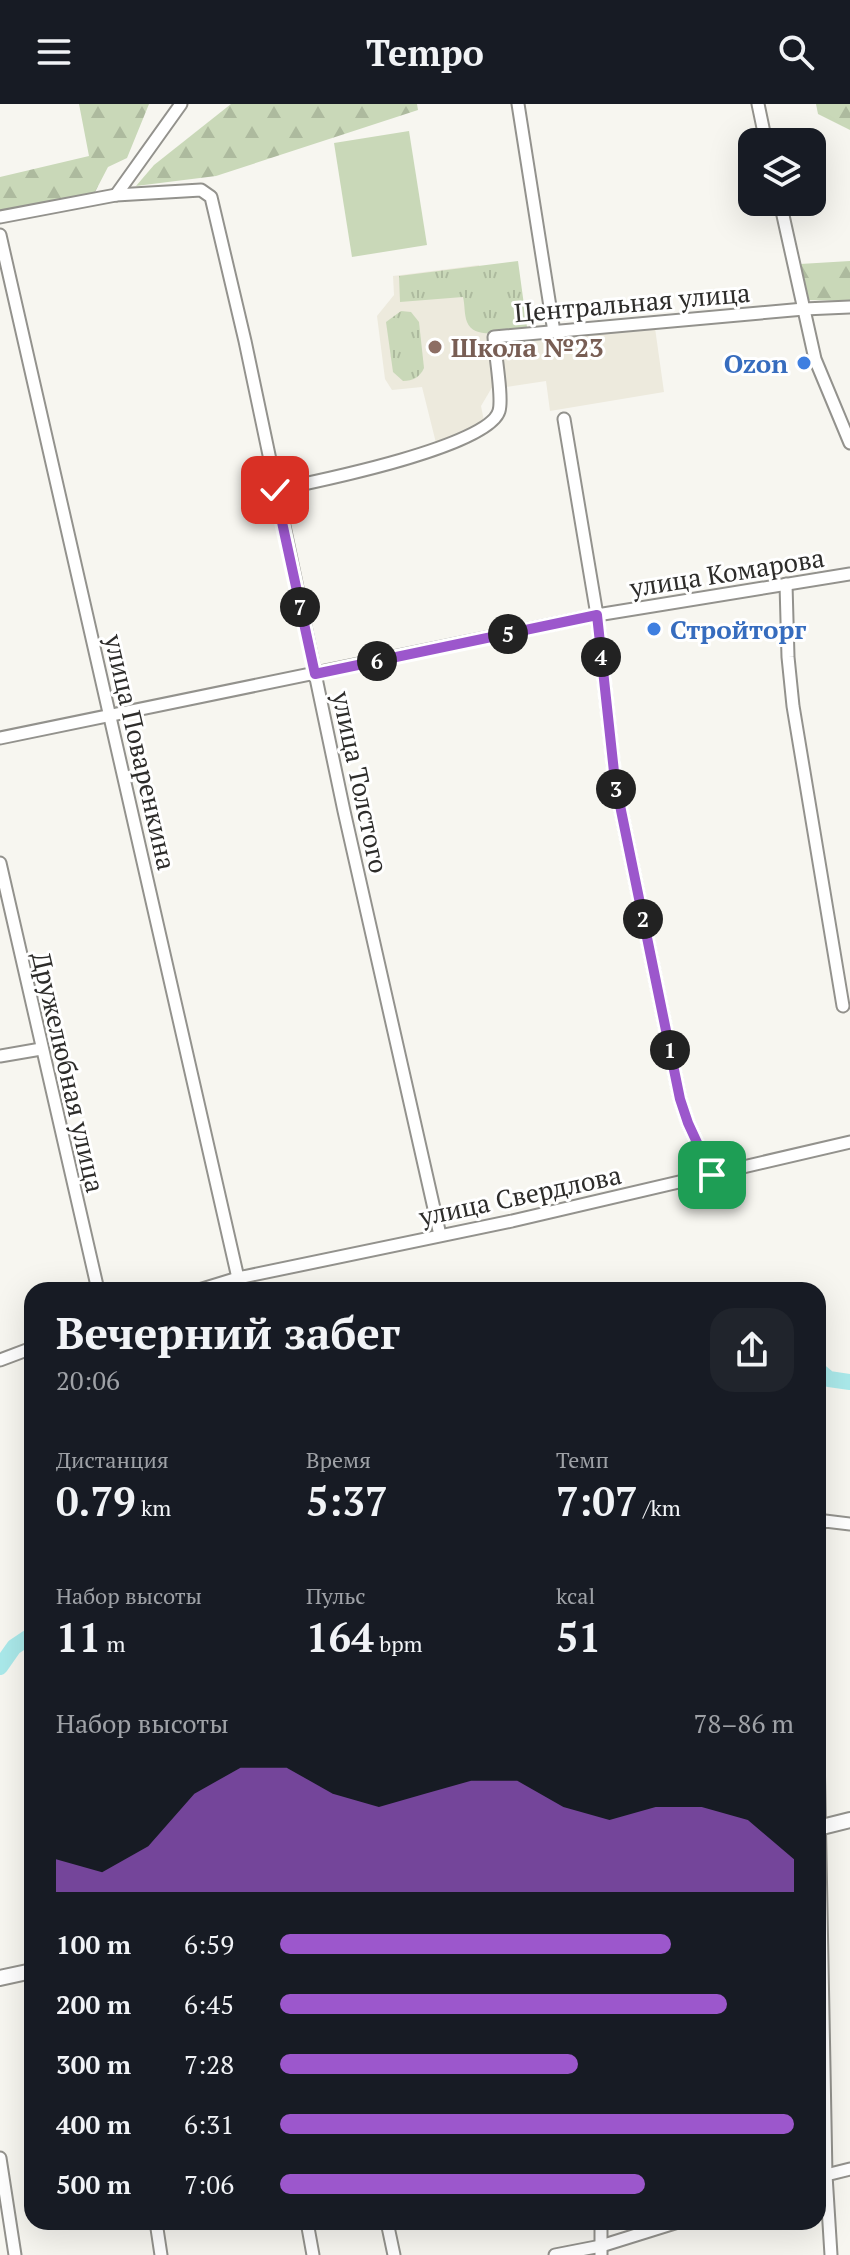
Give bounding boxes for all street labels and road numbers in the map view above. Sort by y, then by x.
street label: Центральная улица [513,275,751,329]
street label: улица Комарова [626,540,827,604]
street label: улица Поваренкина [97,630,185,873]
street label: улица Толстого [325,687,397,876]
street label: Дружелюбная улица [25,948,113,1196]
street label: улица Свердлова [415,1157,624,1233]

